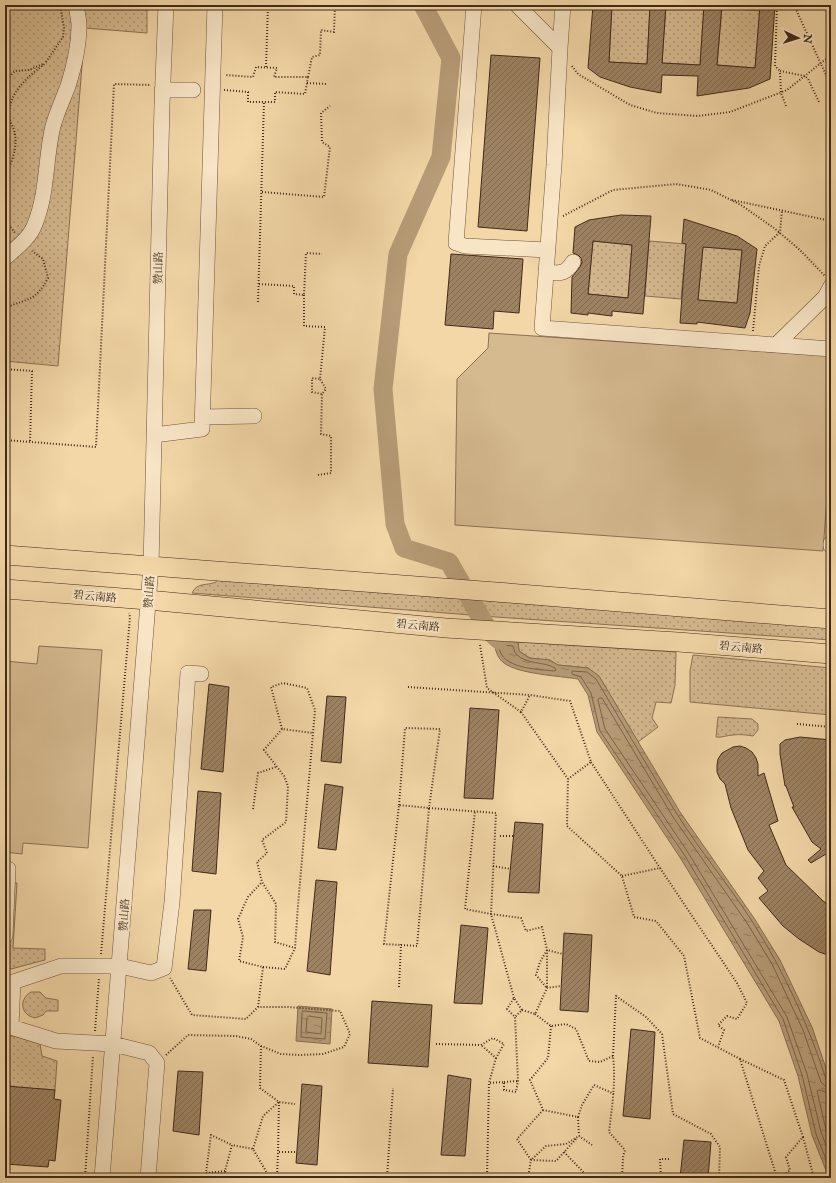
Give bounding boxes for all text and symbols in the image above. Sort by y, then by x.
north arrow [778,18,818,58]
text: N [800,32,814,44]
street label: 赞山路 [152,251,166,285]
street label: 赞山路 [142,575,158,609]
street label: 碧云南路 [72,588,117,606]
street label: 碧云南路 [395,617,440,635]
street label: 碧云南路 [718,639,763,657]
street label: 赞山路 [117,898,133,932]

